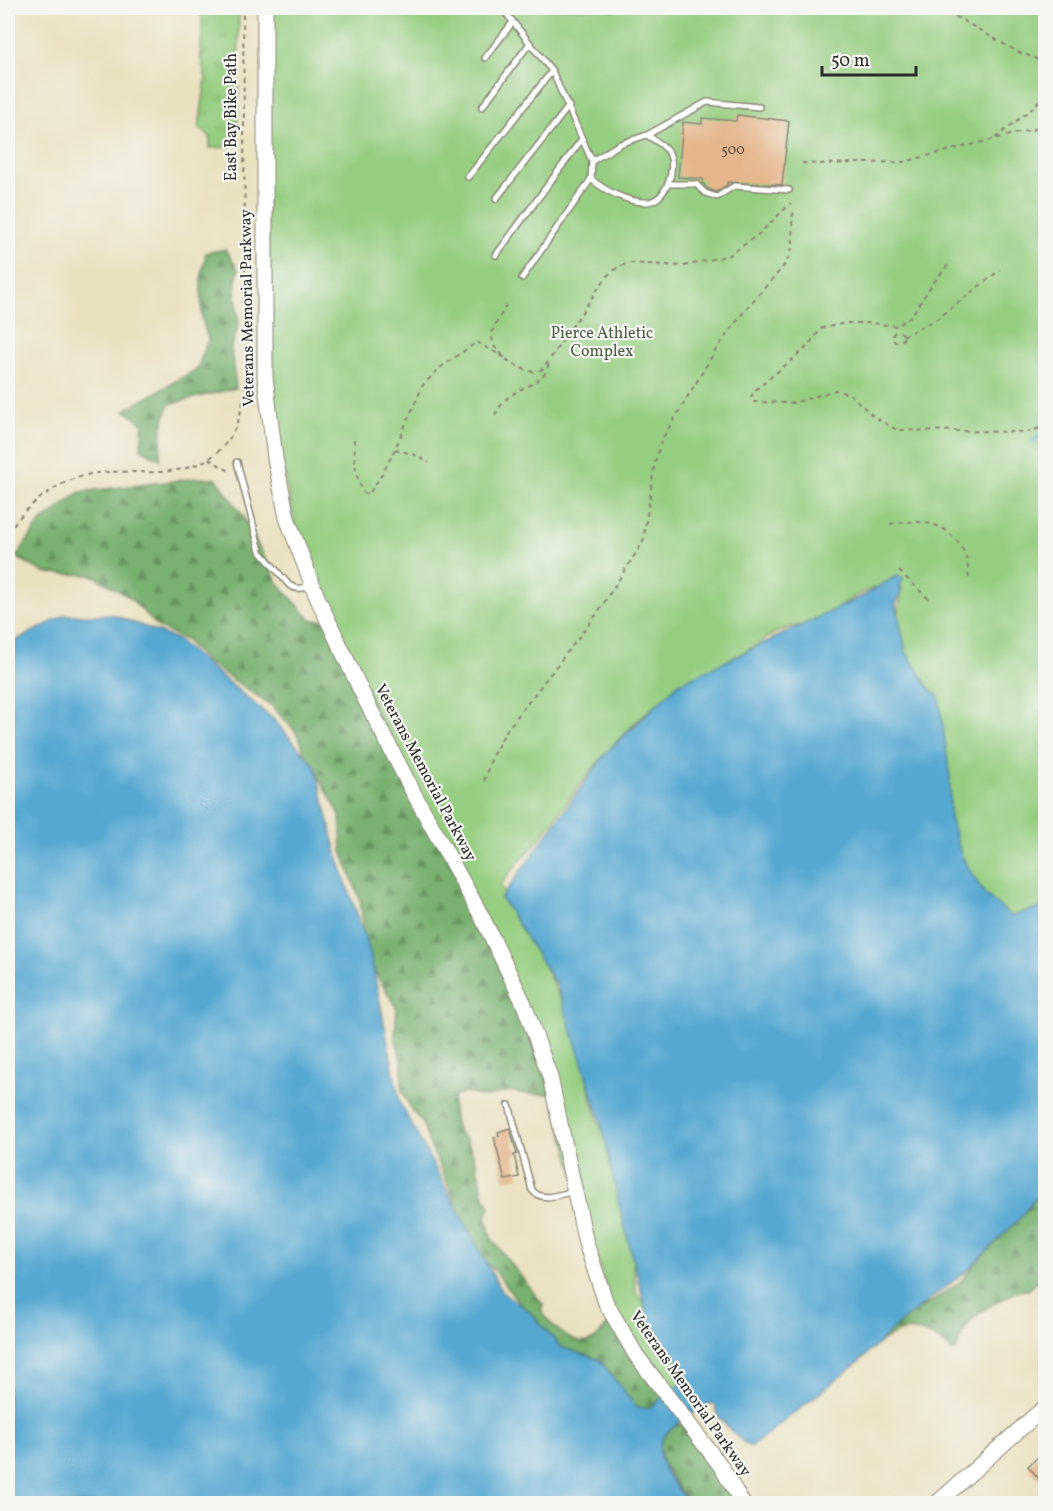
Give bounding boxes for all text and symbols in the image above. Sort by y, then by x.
scale bar [822,39,916,77]
text: 50 m [831,49,870,74]
street label: East Bay Bike Path [221,53,243,181]
house number: 500 [721,141,745,160]
street label: Veterans Memorial Parkway [235,209,261,407]
park label: Pierce Athletic Complex [551,323,653,363]
street label: Veterans Memorial Parkway [369,680,481,866]
street label: Veterans Memorial Parkway [624,1307,756,1482]

